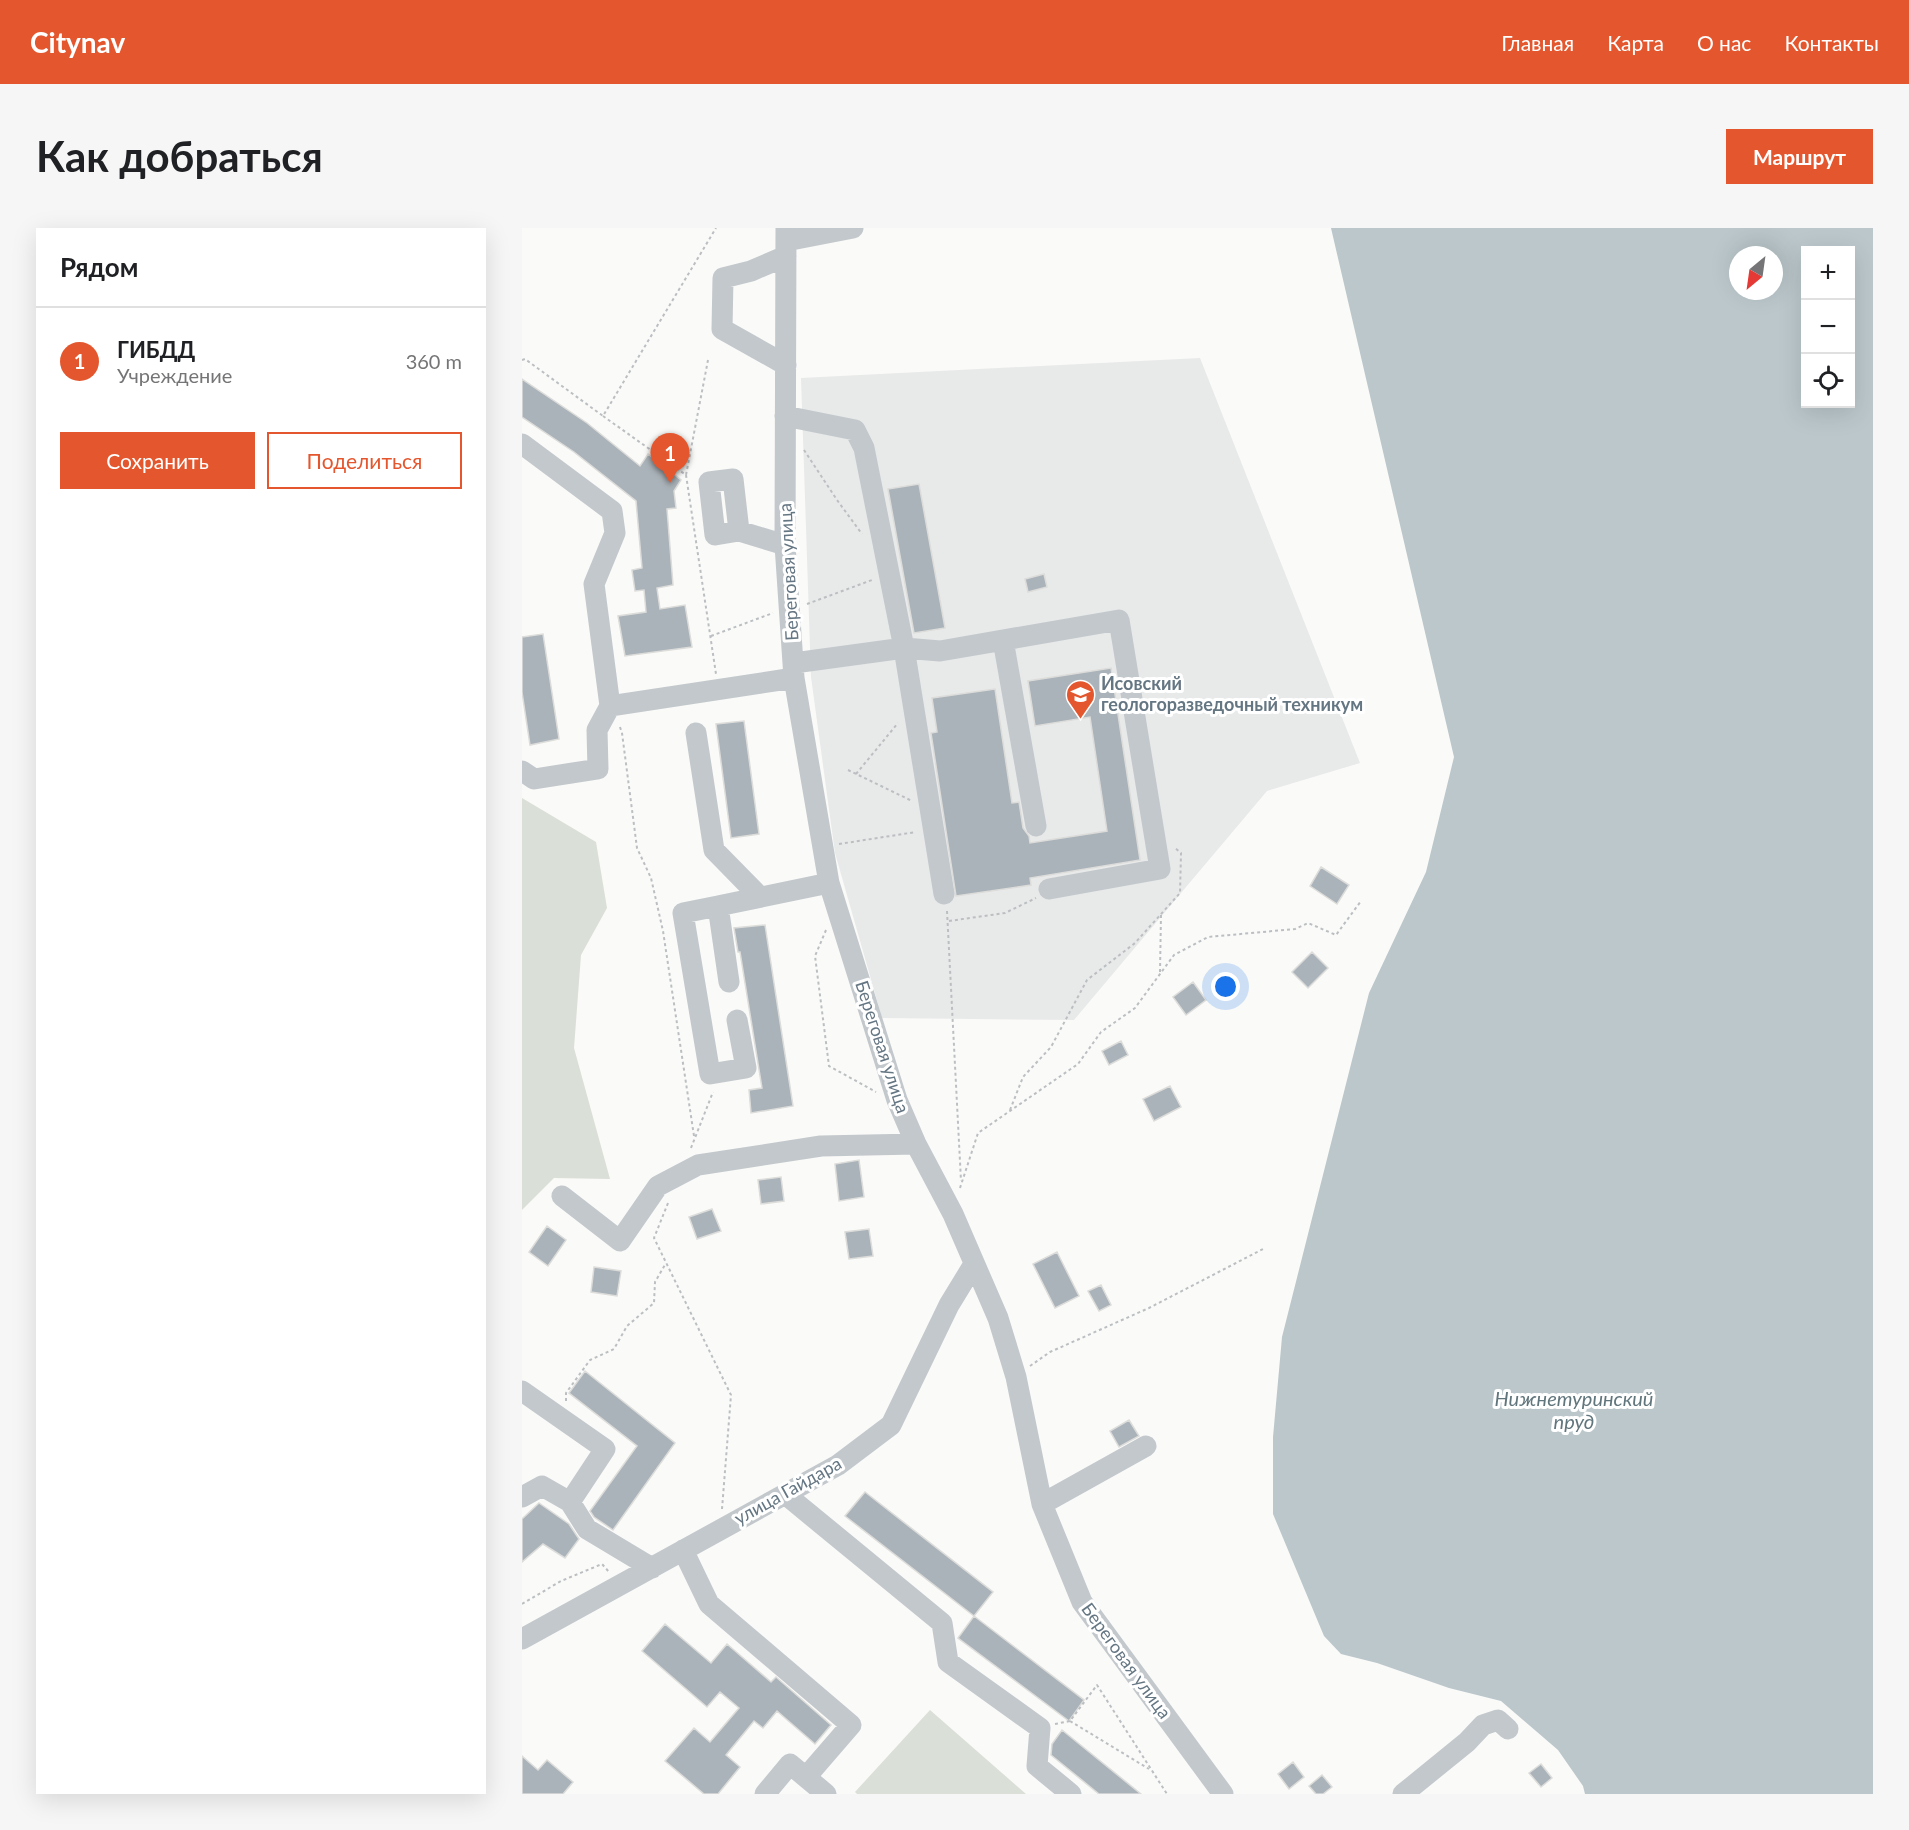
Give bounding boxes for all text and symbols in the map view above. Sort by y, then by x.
text: Citynav [30,25,125,59]
text: Главная [1501,30,1574,55]
text: Карта [1607,30,1664,55]
text: О нас [1697,30,1751,55]
text: Контакты [1784,30,1879,55]
button: Маршрут [1726,129,1873,184]
text: Как добраться [36,131,323,181]
north arrow [1729,246,1783,300]
map controls [1801,246,1855,408]
button: + [1801,246,1855,300]
text: Рядом [60,251,138,283]
button: − [1801,300,1855,354]
text: ГИБДД [117,336,195,363]
text: 1 [74,349,85,373]
text: 360 m [406,349,462,373]
button: locate [1801,354,1855,408]
text: Учреждение [117,363,232,387]
button: Сохранить [60,432,255,489]
button: Поделиться [267,432,462,489]
pin: 1 [650,434,690,483]
street label: Береговая улица [773,503,803,642]
place label: Исовский геологоразведочный техникум [1101,672,1363,715]
school or university icon: Исовский геологоразведочный техникум [1064,678,1096,720]
your location [1211,972,1240,1001]
street label: Береговая улица [851,978,915,1116]
water label: Нижнетуринский пруд [1495,1386,1653,1433]
street label: улица Гайдара [730,1452,845,1529]
street label: Береговая улица [1077,1598,1176,1723]

